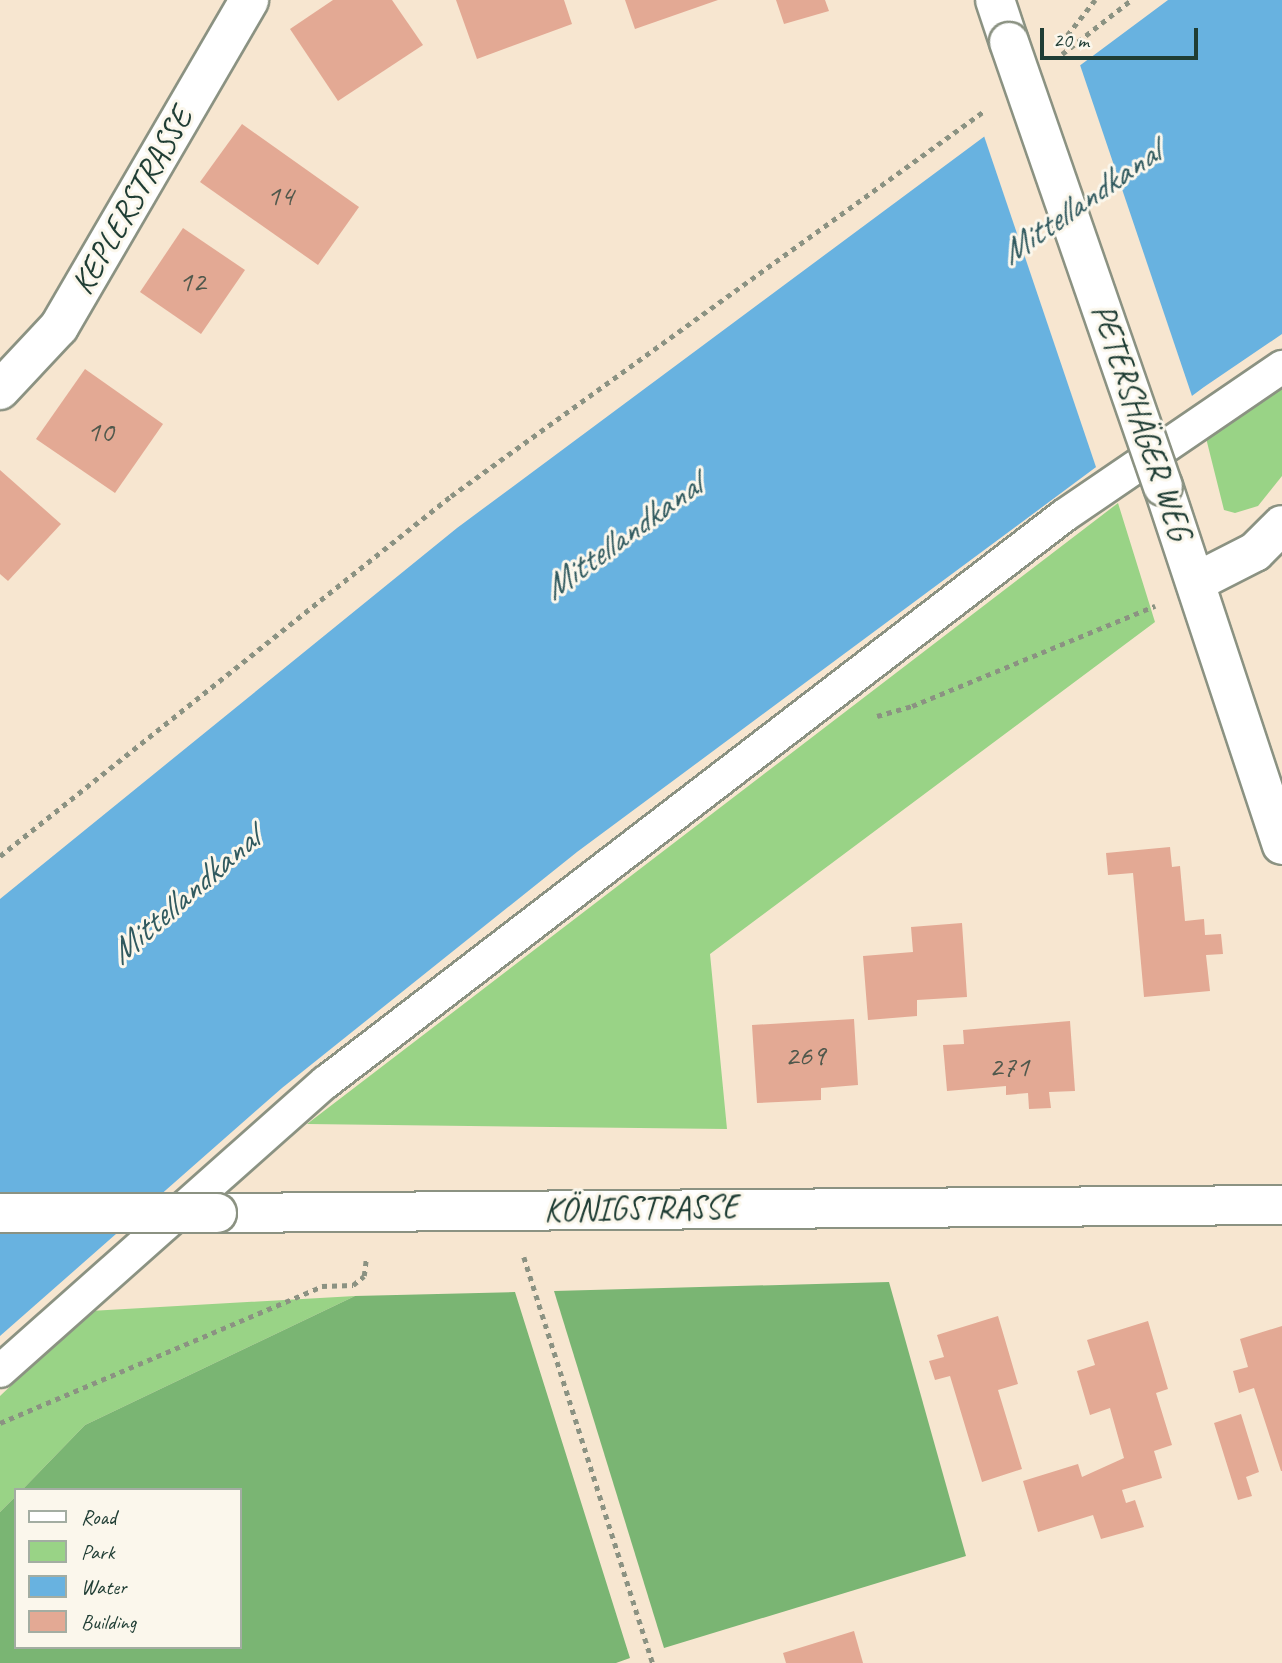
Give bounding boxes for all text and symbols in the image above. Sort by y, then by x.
scale bar [1044,14,1202,58]
text: 20 m [1053,27,1089,53]
street label: KEPLERSTRASSE [63,101,201,301]
water label: Mittellandkanal [992,132,1168,274]
house number: 14 [267,177,293,213]
house number: 12 [179,263,205,299]
street label: PETERSHÄGER WEG [1082,298,1200,546]
house number: 10 [87,413,113,449]
water label: Mittellandkanal [534,465,710,609]
water label: Mittellandkanal [100,819,268,973]
house number: 269 [785,1037,825,1073]
house number: 271 [989,1048,1029,1084]
street label: KÖNIGSTRASSE [544,1188,738,1230]
legend [14,1488,242,1649]
text: Road [81,1504,116,1530]
text: Park [81,1539,114,1565]
text: Water [81,1574,127,1600]
text: Building [81,1609,136,1635]

